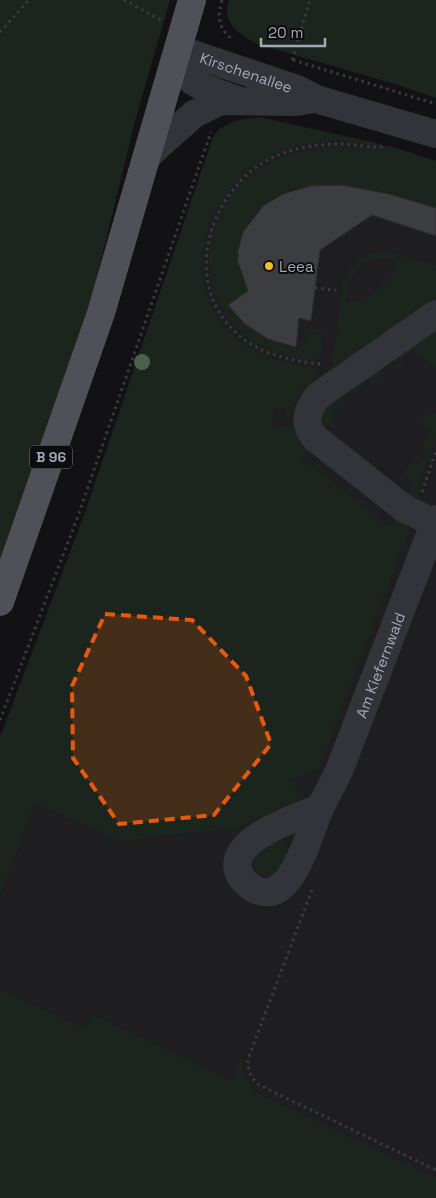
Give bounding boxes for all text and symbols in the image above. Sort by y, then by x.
scale bar [261,15,325,47]
text: 20 m [268,23,303,42]
street label: Kirschenallee [198,48,295,96]
place label: Leea [279,257,314,276]
marker: Leea [263,260,275,272]
road number: B 96 [30,446,72,468]
street label: Am Kiefernwald [351,610,409,720]

